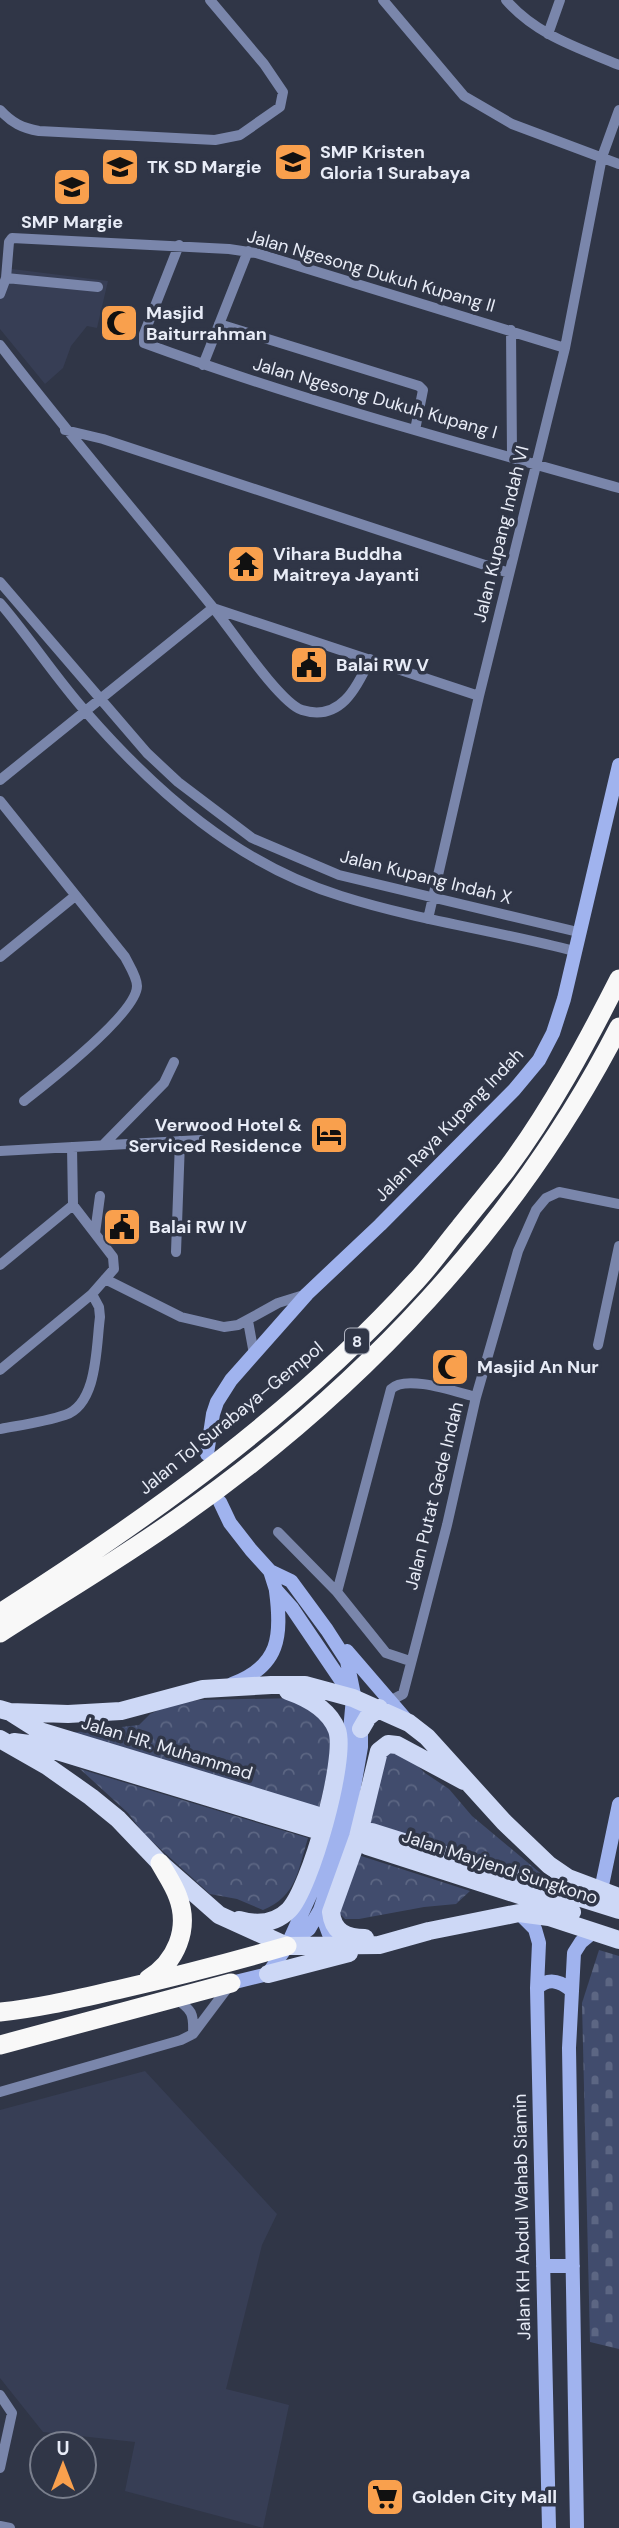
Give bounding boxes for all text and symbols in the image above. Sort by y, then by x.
place label: SMP Kristen Gloria 1 Surabaya [320,140,470,185]
school or university icon: SMP Kristen Gloria 1 Surabaya [272,141,314,183]
school or university icon: TK SD Margie [99,146,141,188]
place label: TK SD Margie [147,155,262,179]
school or university icon: SMP Margie [51,166,93,208]
place label: SMP Margie [21,210,123,234]
street label: Jalan Ngesong Dukuh Kupang II [244,224,498,318]
place label: Masjid Baiturrahman [146,301,267,346]
mosque icon: Masjid Baiturrahman [98,302,140,344]
street label: Jalan Ngesong Dukuh Kupang I [250,352,500,444]
street label: Jalan Kupang Indah VI [467,443,535,625]
place label: Vihara Buddha Maitreya Jayanti [273,542,419,587]
temple icon: Vihara Buddha Maitreya Jayanti [225,543,267,585]
public building icon: Balai RW V [288,644,330,686]
place label: Balai RW V [336,653,429,677]
street label: Jalan Kupang Indah X [338,844,514,910]
street label: Jalan Raya Kupang Indah [369,1043,529,1207]
place label: Verwood Hotel & Serviced Residence [128,1113,302,1158]
hotel icon: Verwood Hotel & Serviced Residence [308,1114,350,1156]
public building icon: Balai RW IV [101,1206,143,1248]
place label: Balai RW IV [149,1215,247,1239]
road number: 8 [345,1329,369,1354]
street label: Jalan Tol Surabaya–Gempol [134,1336,328,1500]
mosque icon: Masjid An Nur [429,1346,471,1388]
place label: Masjid An Nur [477,1355,599,1379]
street label: Jalan Putat Gede Indah [399,1399,469,1593]
street label: Jalan HR. Muhammad [78,1711,256,1785]
street label: Jalan Mayjend Sungkono [399,1824,601,1910]
street label: Jalan KH Abdul Wahab Siamin [508,2093,536,2341]
north arrow [28,2430,98,2500]
text: U [56,2436,70,2461]
supermarket icon: Golden City Mall [364,2476,406,2518]
place label: Golden City Mall [412,2485,557,2509]

